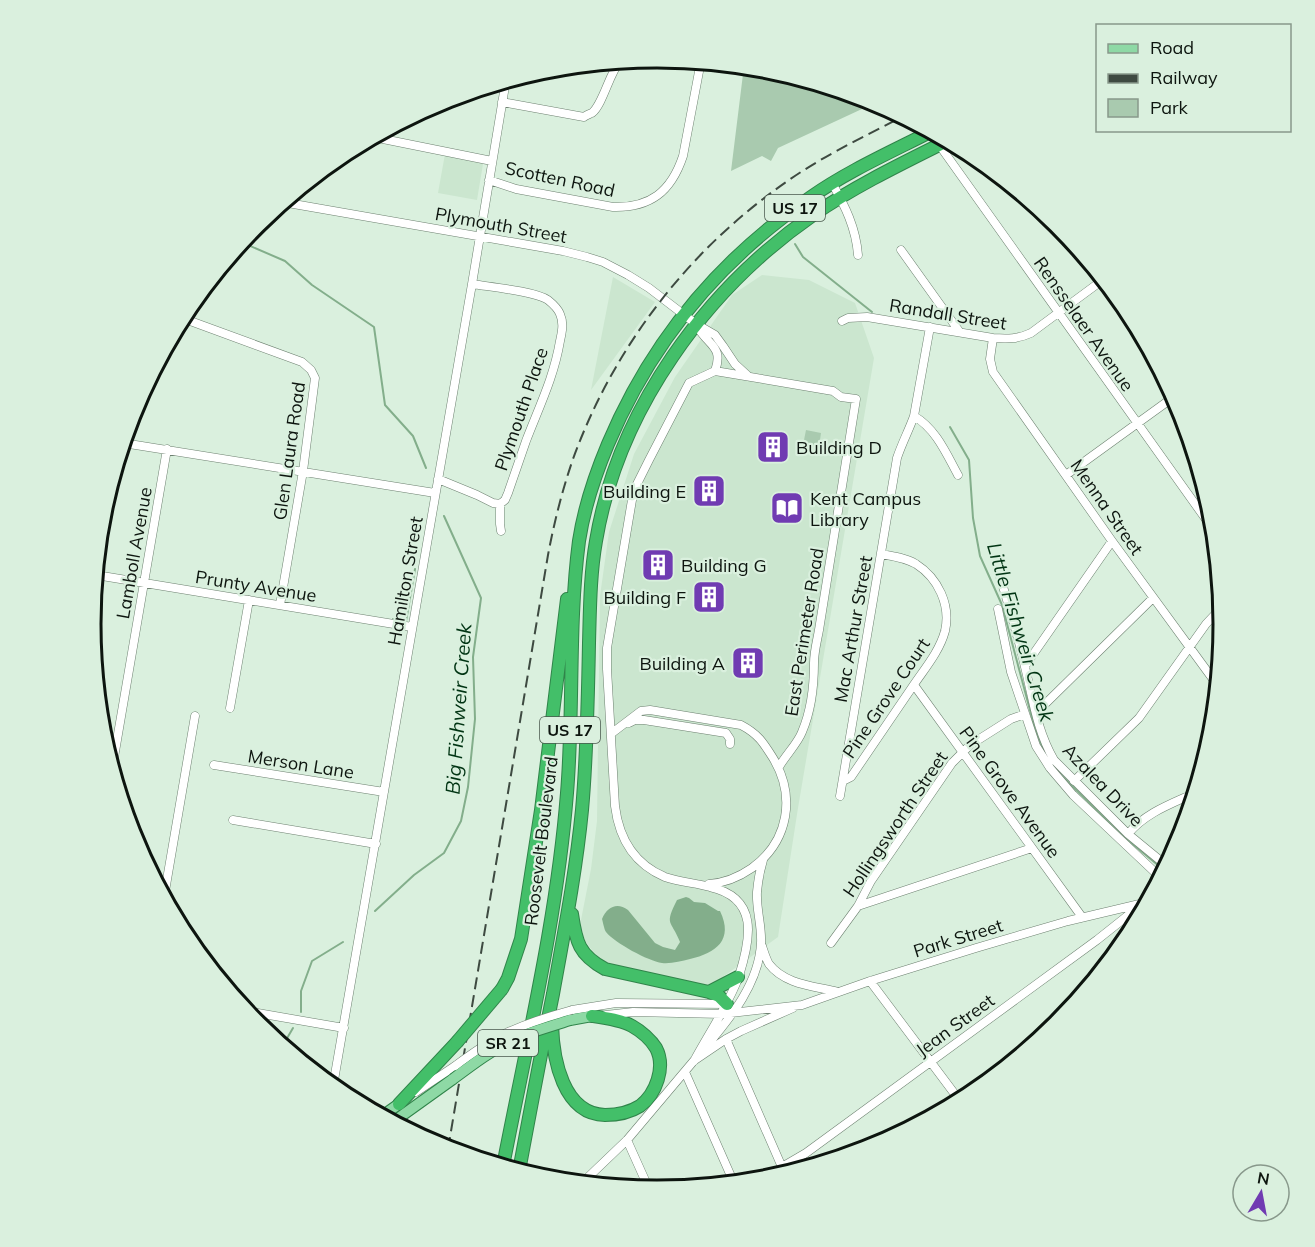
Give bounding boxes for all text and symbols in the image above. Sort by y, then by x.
legend [1096,24,1291,132]
text: Road [1150,36,1194,59]
text: Railway [1150,66,1218,89]
text: Park [1150,96,1189,119]
street label: Scotten Road [503,156,617,202]
road number: US 17 [765,195,825,221]
street label: Plymouth Street [433,202,569,248]
street label: Rensselaer Avenue [1029,252,1139,396]
street label: Randall Street [888,293,1008,335]
street label: Plymouth Place [489,344,553,474]
street label: Glen Laura Road [268,380,310,522]
building icon: Building D [755,429,791,465]
place label: Building D [796,436,882,459]
street label: Menna Street [1066,455,1148,559]
building icon: Building E [691,473,727,509]
place label: Building E [603,480,686,503]
street label: Lamboll Avenue [111,485,157,621]
place label: Kent Campus Library [810,487,921,531]
library icon: Kent Campus Library [769,490,805,526]
street label: Hamilton Street [382,515,428,647]
water label: Little Fishweir Creek [982,539,1060,725]
street label: East Perimeter Road [779,546,829,718]
building icon: Building G [640,547,676,583]
place label: Building G [681,554,767,577]
street label: Mac Arthur Street [829,554,877,704]
street label: Prunty Avenue [194,565,318,607]
building icon: Building F [691,579,727,615]
place label: Building F [604,586,686,609]
water label: Big Fishweir Creek [440,622,476,795]
street label: Pine Grove Court [837,633,935,763]
building icon: Building A [730,645,766,681]
place label: Building A [639,652,725,675]
road number: US 17 [540,717,600,743]
street label: Pine Grove Avenue [954,722,1066,862]
street label: Azalea Drive [1058,739,1148,831]
street label: Merson Lane [246,744,356,784]
street label: Hollingsworth Street [838,747,952,901]
street label: Roosevelt Boulevard [519,755,563,927]
street label: Park Street [910,913,1006,963]
street label: Jean Street [911,989,999,1061]
road number: SR 21 [478,1030,538,1056]
north arrow [1231,1163,1291,1223]
text: N [1256,1167,1271,1189]

